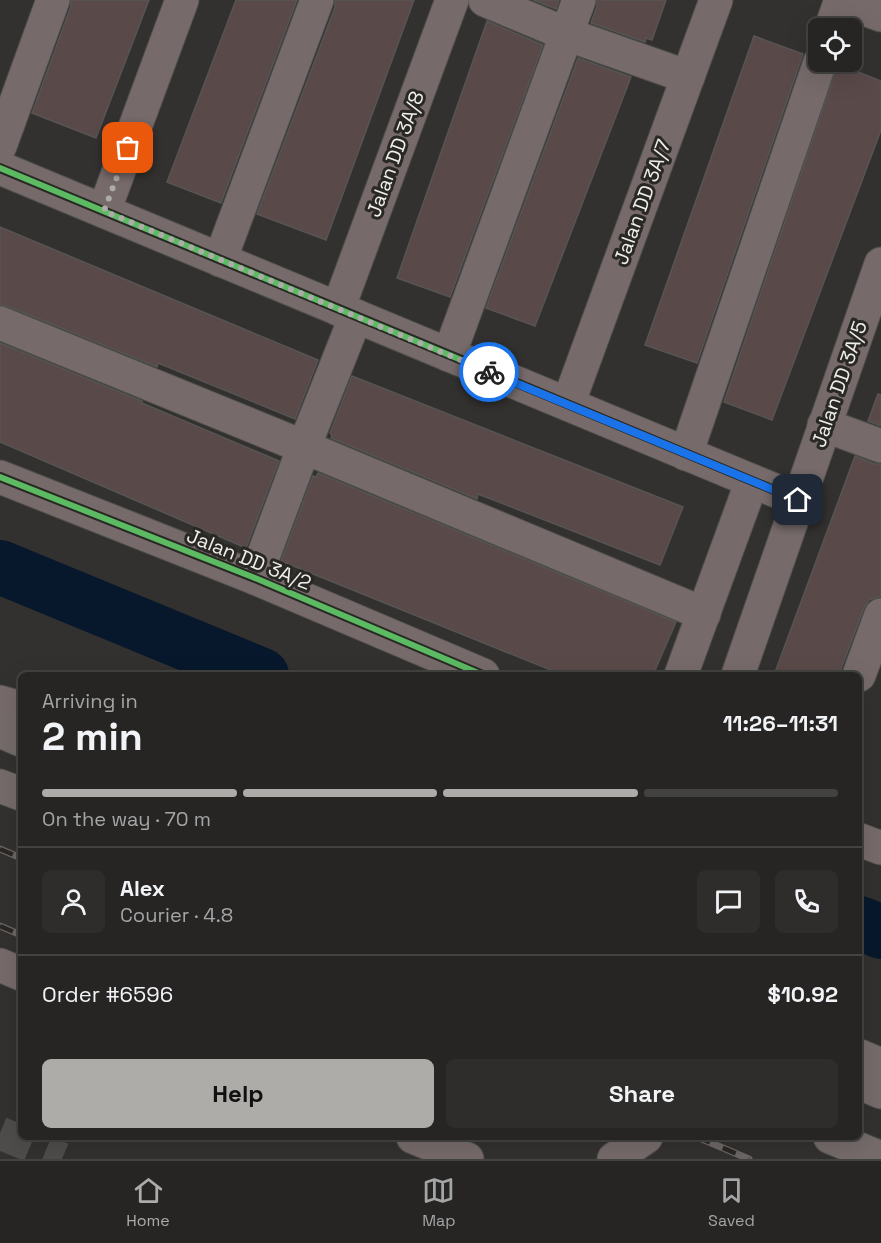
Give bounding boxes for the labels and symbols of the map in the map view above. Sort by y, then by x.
street label: Jalan DD 3A/8 [360,87,430,221]
pin [102,122,153,173]
street label: Jalan DD 3A/7 [607,136,677,268]
street label: Jalan DD 3A/5 [805,317,873,451]
courier [459,342,519,402]
pin [772,474,823,525]
street label: Jalan DD 3A/2 [183,522,315,596]

